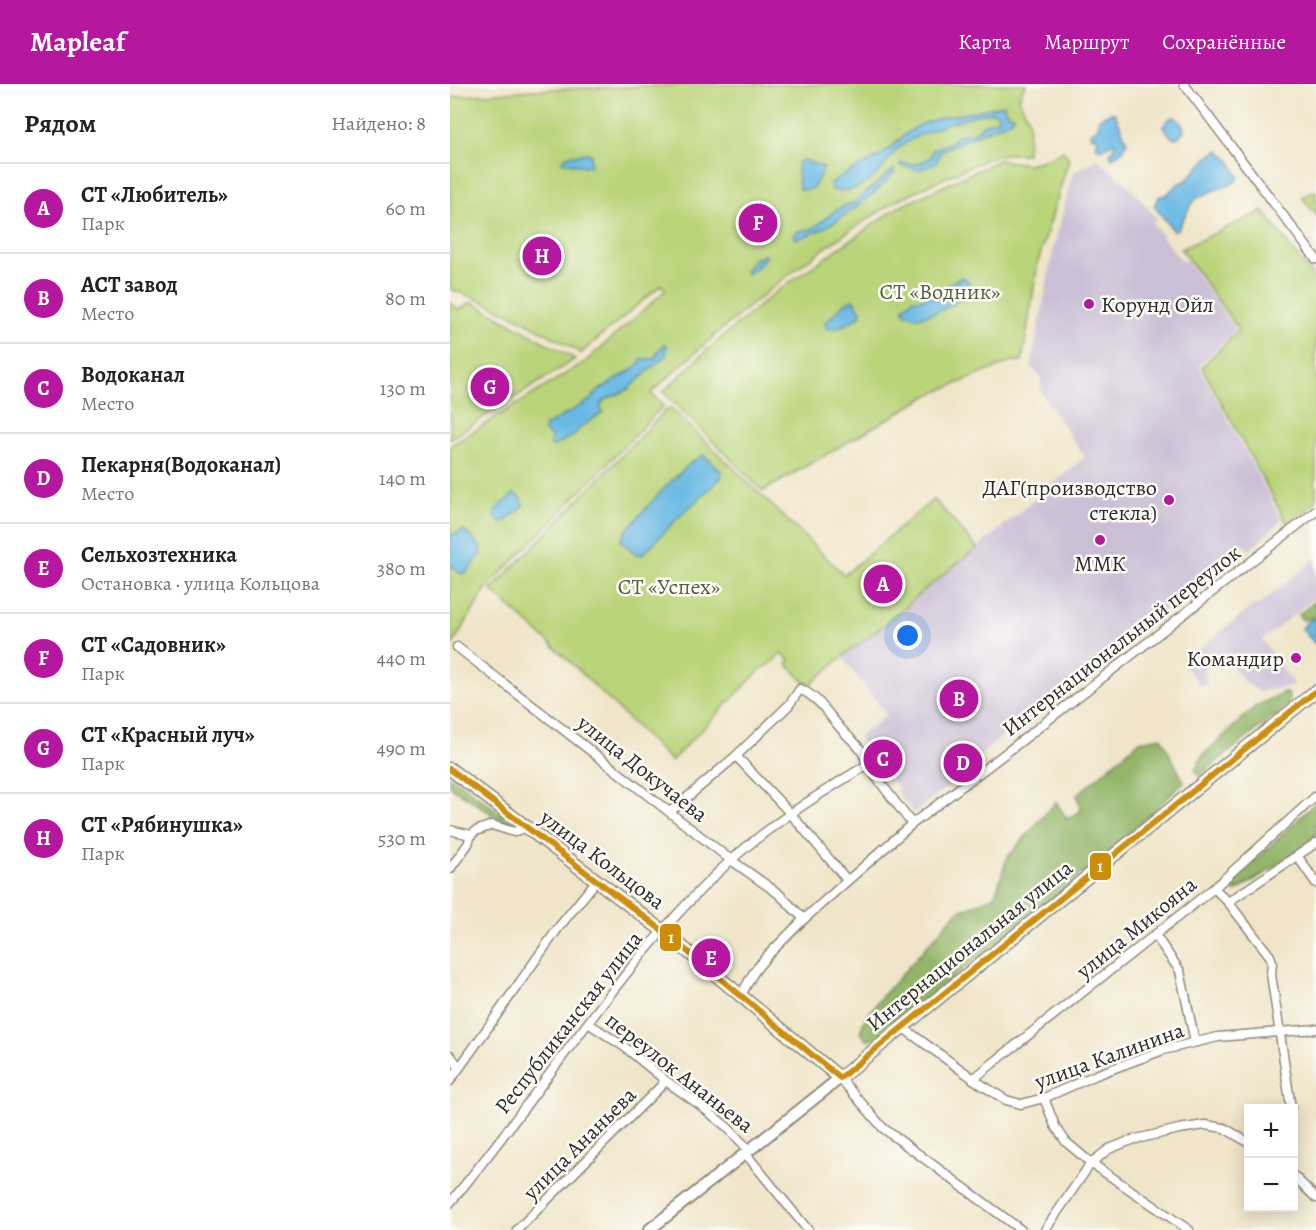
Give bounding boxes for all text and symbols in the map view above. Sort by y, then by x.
text: Mapleaf [30,23,125,61]
text: Карта [958,28,1011,56]
text: Маршрут [1044,28,1129,56]
text: Сохранённые [1162,28,1286,56]
text: Рядом [24,106,96,141]
text: Найдено: 8 [331,110,426,137]
text: СТ «Любитель» [81,180,228,210]
text: A [37,195,50,222]
text: 60 m [386,195,426,222]
pin: F [738,200,778,246]
text: Парк [81,210,125,237]
pin: H [522,234,562,279]
text: АСТ завод [81,270,178,300]
park label: СТ «Водник» [880,277,1000,307]
text: B [37,285,50,312]
text: 80 m [385,285,426,312]
place label: Корунд Ойл [1101,290,1214,320]
marker: Корунд Ойл [1082,297,1096,311]
text: Место [81,300,134,327]
text: Водоканал [81,360,185,390]
pin: G [470,364,510,410]
text: C [37,375,50,402]
text: 130 m [380,375,426,402]
text: Место [81,390,134,417]
text: Пекарня(Водоканал) [81,450,281,480]
text: D [37,465,50,492]
text: 140 m [379,465,426,492]
place label: ДАГ(производство стекла) [982,473,1157,528]
text: Место [81,480,134,507]
marker: ДАГ(производство стекла) [1162,493,1176,507]
marker: ММК [1093,533,1107,547]
street label: Интернациональный переулок [996,538,1247,744]
text: Сельхозтехника [81,540,237,570]
place label: ММК [1074,549,1126,579]
text: E [38,555,49,582]
text: 380 m [377,555,426,582]
pin: A [864,562,902,606]
text: Остановка · улица Кольцова [81,570,320,597]
park label: СТ «Успех» [618,572,720,602]
your location [893,621,922,650]
text: СТ «Садовник» [81,630,226,660]
place label: Командир [1187,644,1284,674]
text: F [38,645,49,672]
text: 440 m [377,645,426,672]
marker: Командир [1289,651,1303,665]
text: Парк [81,660,125,687]
pin: B [940,676,978,722]
street label: улица Докучаева [570,708,715,830]
text: СТ «Красный луч» [81,720,255,750]
text: G [37,735,50,762]
text: 490 m [377,735,426,762]
pin: C [864,736,902,782]
pin: D [944,740,982,786]
text: Парк [81,750,125,777]
street label: улица Кольцова [533,802,672,917]
text: СТ «Рябинушка» [81,810,243,840]
text: H [36,825,51,852]
text: 530 m [378,825,426,852]
text: Парк [81,840,125,867]
line badge: 1 [1089,852,1112,881]
street label: Интернациональная улица [860,853,1080,1038]
text: 1 [1097,856,1103,878]
street label: улица Микояна [1069,869,1204,986]
line badge: 1 [659,923,682,952]
street label: Республиканская улица [488,924,650,1120]
text: 1 [668,927,674,949]
pin: E [692,936,730,980]
street label: переулок Ананьева [599,1005,760,1141]
street label: улица Калинина [1030,1015,1189,1097]
street label: улица Ананьева [516,1080,644,1208]
map controls [1244,1104,1298,1212]
button: + [1244,1104,1298,1158]
button: − [1244,1158,1298,1212]

